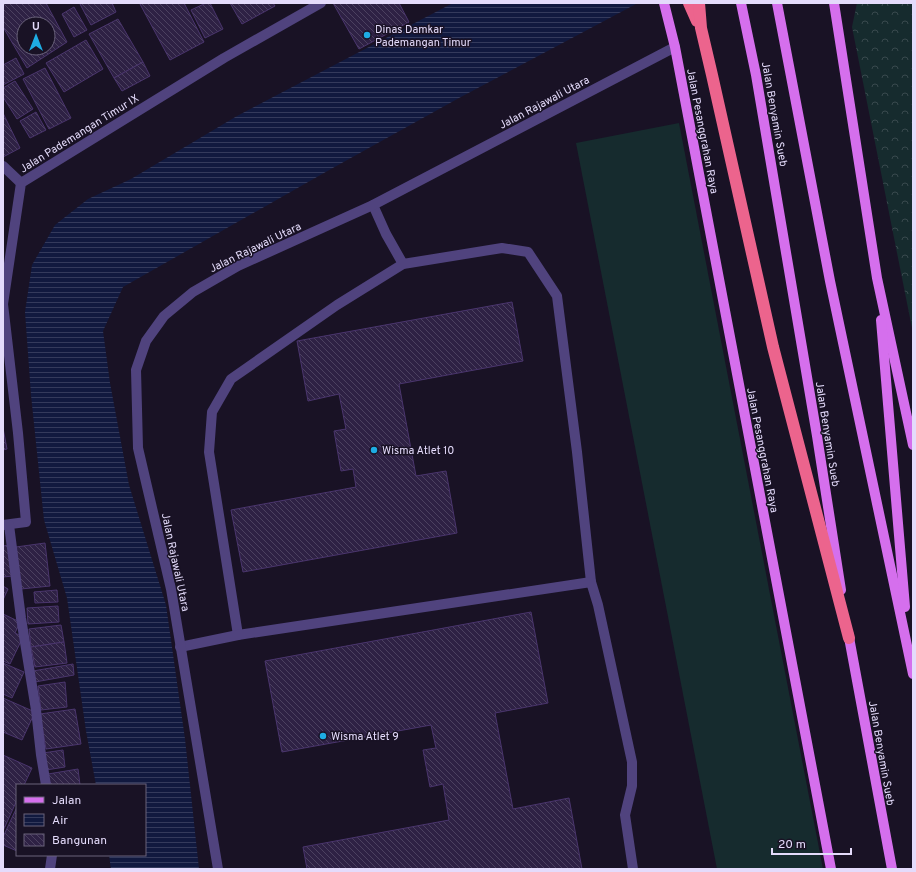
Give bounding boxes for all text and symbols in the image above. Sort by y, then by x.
north arrow [16,16,56,56]
text: U [32,20,40,34]
place label: Dinas Damkar Pademangan Timur [375,23,472,50]
marker: Dinas Damkar Pademangan Timur [362,30,372,40]
street label: Jalan Benyamin Sueb [758,61,790,168]
street label: Jalan Pesanggrahan Raya [683,67,721,195]
street label: Jalan Rajawali Utara [497,73,592,133]
street label: Jalan Pademangan Timur IX [17,91,142,176]
street label: Jalan Rajawali Utara [207,220,304,276]
street label: Jalan Benyamin Sueb [812,381,842,488]
street label: Jalan Pesanggrahan Raya [743,386,781,514]
place label: Wisma Atlet 10 [382,444,454,458]
marker: Wisma Atlet 10 [369,445,379,455]
street label: Jalan Rajawali Utara [158,512,192,613]
street label: Jalan Benyamin Sueb [865,700,897,807]
place label: Wisma Atlet 9 [331,730,399,744]
marker: Wisma Atlet 9 [318,731,328,741]
legend [16,784,146,856]
text: Jalan [52,793,81,809]
text: Air [52,813,68,829]
scale bar [772,830,851,856]
text: Bangunan [52,833,107,849]
text: 20 m [778,837,806,853]

